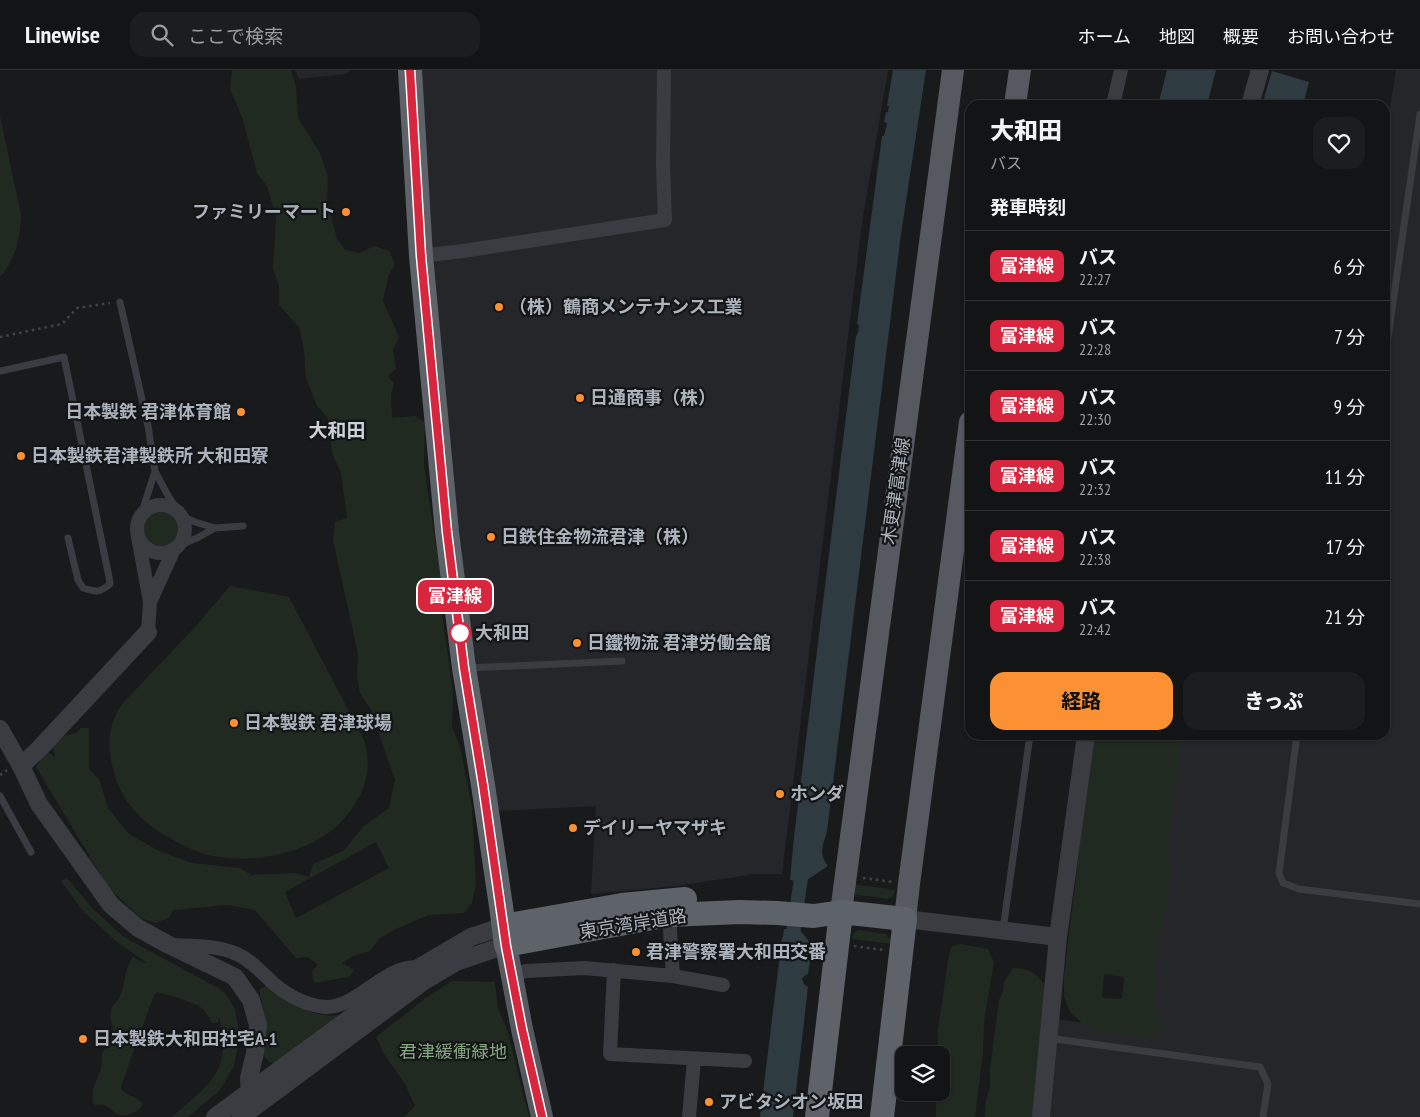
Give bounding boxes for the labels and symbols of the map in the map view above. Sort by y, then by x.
place label: ファミリーマート [192,200,336,223]
marker: ファミリーマート [340,206,352,218]
place label: （株）鶴商メンテナンス工業 [509,295,743,318]
marker: （株）鶴商メンテナンス工業 [493,301,505,313]
place label: 日通商事（株） [590,386,716,409]
marker: 日通商事（株） [574,392,586,404]
place label: 日本製鉄 君津体育館 [65,400,231,423]
marker: 日本製鉄 君津体育館 [235,406,247,418]
district label: 大和田 [308,418,366,442]
street label: 木更津富津線 [877,436,914,546]
place label: 日本製鉄君津製鉄所 大和田寮 [31,444,269,467]
marker: 日本製鉄君津製鉄所 大和田寮 [15,450,27,462]
place label: 日鉄住金物流君津（株） [501,525,699,548]
marker: 日鉄住金物流君津（株） [485,531,497,543]
line badge: 富津線 [426,580,484,612]
place label: 大和田 [475,621,529,644]
marker: 大和田 [449,622,471,644]
place label: 日鐵物流 君津労働会館 [587,631,771,654]
marker: 日鐵物流 君津労働会館 [571,637,583,649]
place label: 日本製鉄 君津球場 [244,711,392,734]
marker: 日本製鉄 君津球場 [228,717,240,729]
place label: ホンダ [790,782,844,805]
marker: ホンダ [774,788,786,800]
place label: デイリーヤマザキ [583,816,727,839]
marker: デイリーヤマザキ [567,822,579,834]
street label: 東京湾岸道路 [578,904,688,943]
place label: 君津警察署大和田交番 [646,940,826,963]
marker: 君津警察署大和田交番 [630,946,642,958]
place label: 日本製鉄大和田社宅A-1 [93,1027,277,1050]
marker: 日本製鉄大和田社宅A-1 [77,1033,89,1045]
park label: 君津緩衝緑地 [399,1040,507,1063]
place label: アビタシオン坂田 [719,1090,863,1113]
marker: アビタシオン坂田 [703,1096,715,1108]

